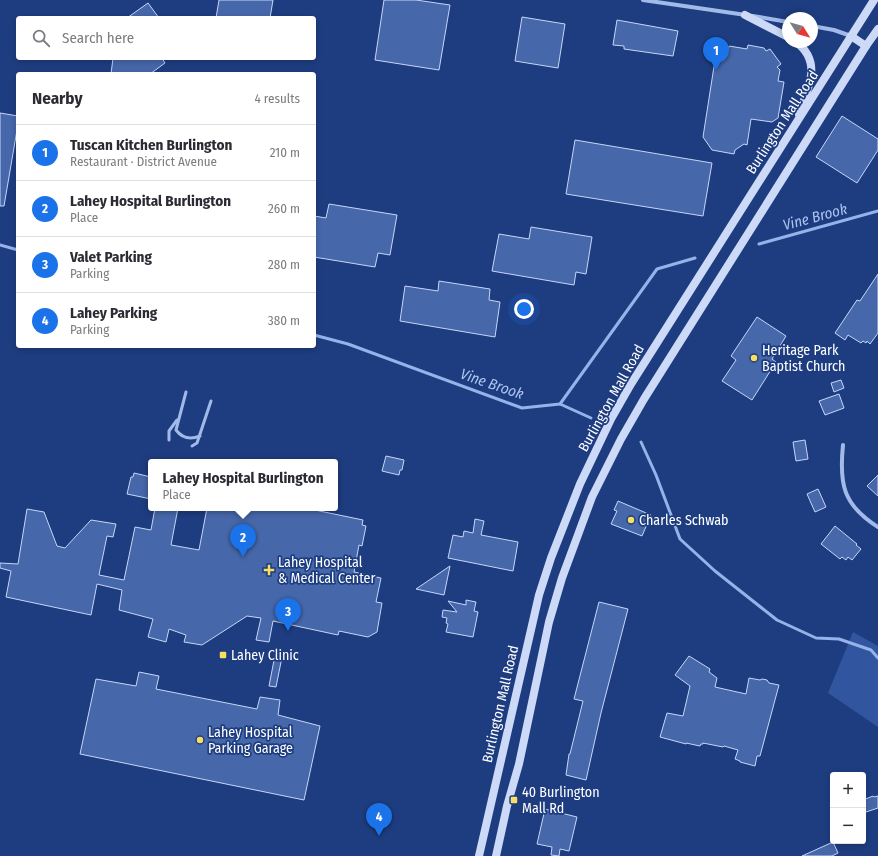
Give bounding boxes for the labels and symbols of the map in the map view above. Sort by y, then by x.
north arrow [782,12,818,48]
pin: 1 [703,37,729,70]
street label: Burlington Mall Road [743,67,822,177]
water label: Vine Brook [781,200,850,234]
your location [514,299,534,319]
street label: Burlington Mall Road [575,342,648,455]
place label: Heritage Park Baptist Church [762,342,845,375]
marker: Heritage Park Baptist Church [749,353,759,363]
water label: Vine Brook [458,365,527,403]
place label: Charles Schwab [639,512,729,529]
marker: Charles Schwab [626,515,636,525]
pin: 2 [230,524,256,557]
place label: Lahey Hospital & Medical Center [278,554,375,587]
marker: Lahey Hospital & Medical Center [263,564,275,576]
pin: 3 [275,598,301,631]
street label: Burlington Mall Road [479,644,522,764]
place label: Lahey Clinic [231,647,299,664]
marker: Lahey Clinic [218,650,228,660]
place label: Lahey Hospital Parking Garage [208,724,293,757]
marker: Lahey Hospital Parking Garage [195,735,205,745]
place label: 40 Burlington Mall Rd [522,784,600,817]
marker: 40 Burlington Mall Rd [509,795,519,805]
pin: 4 [366,803,392,836]

